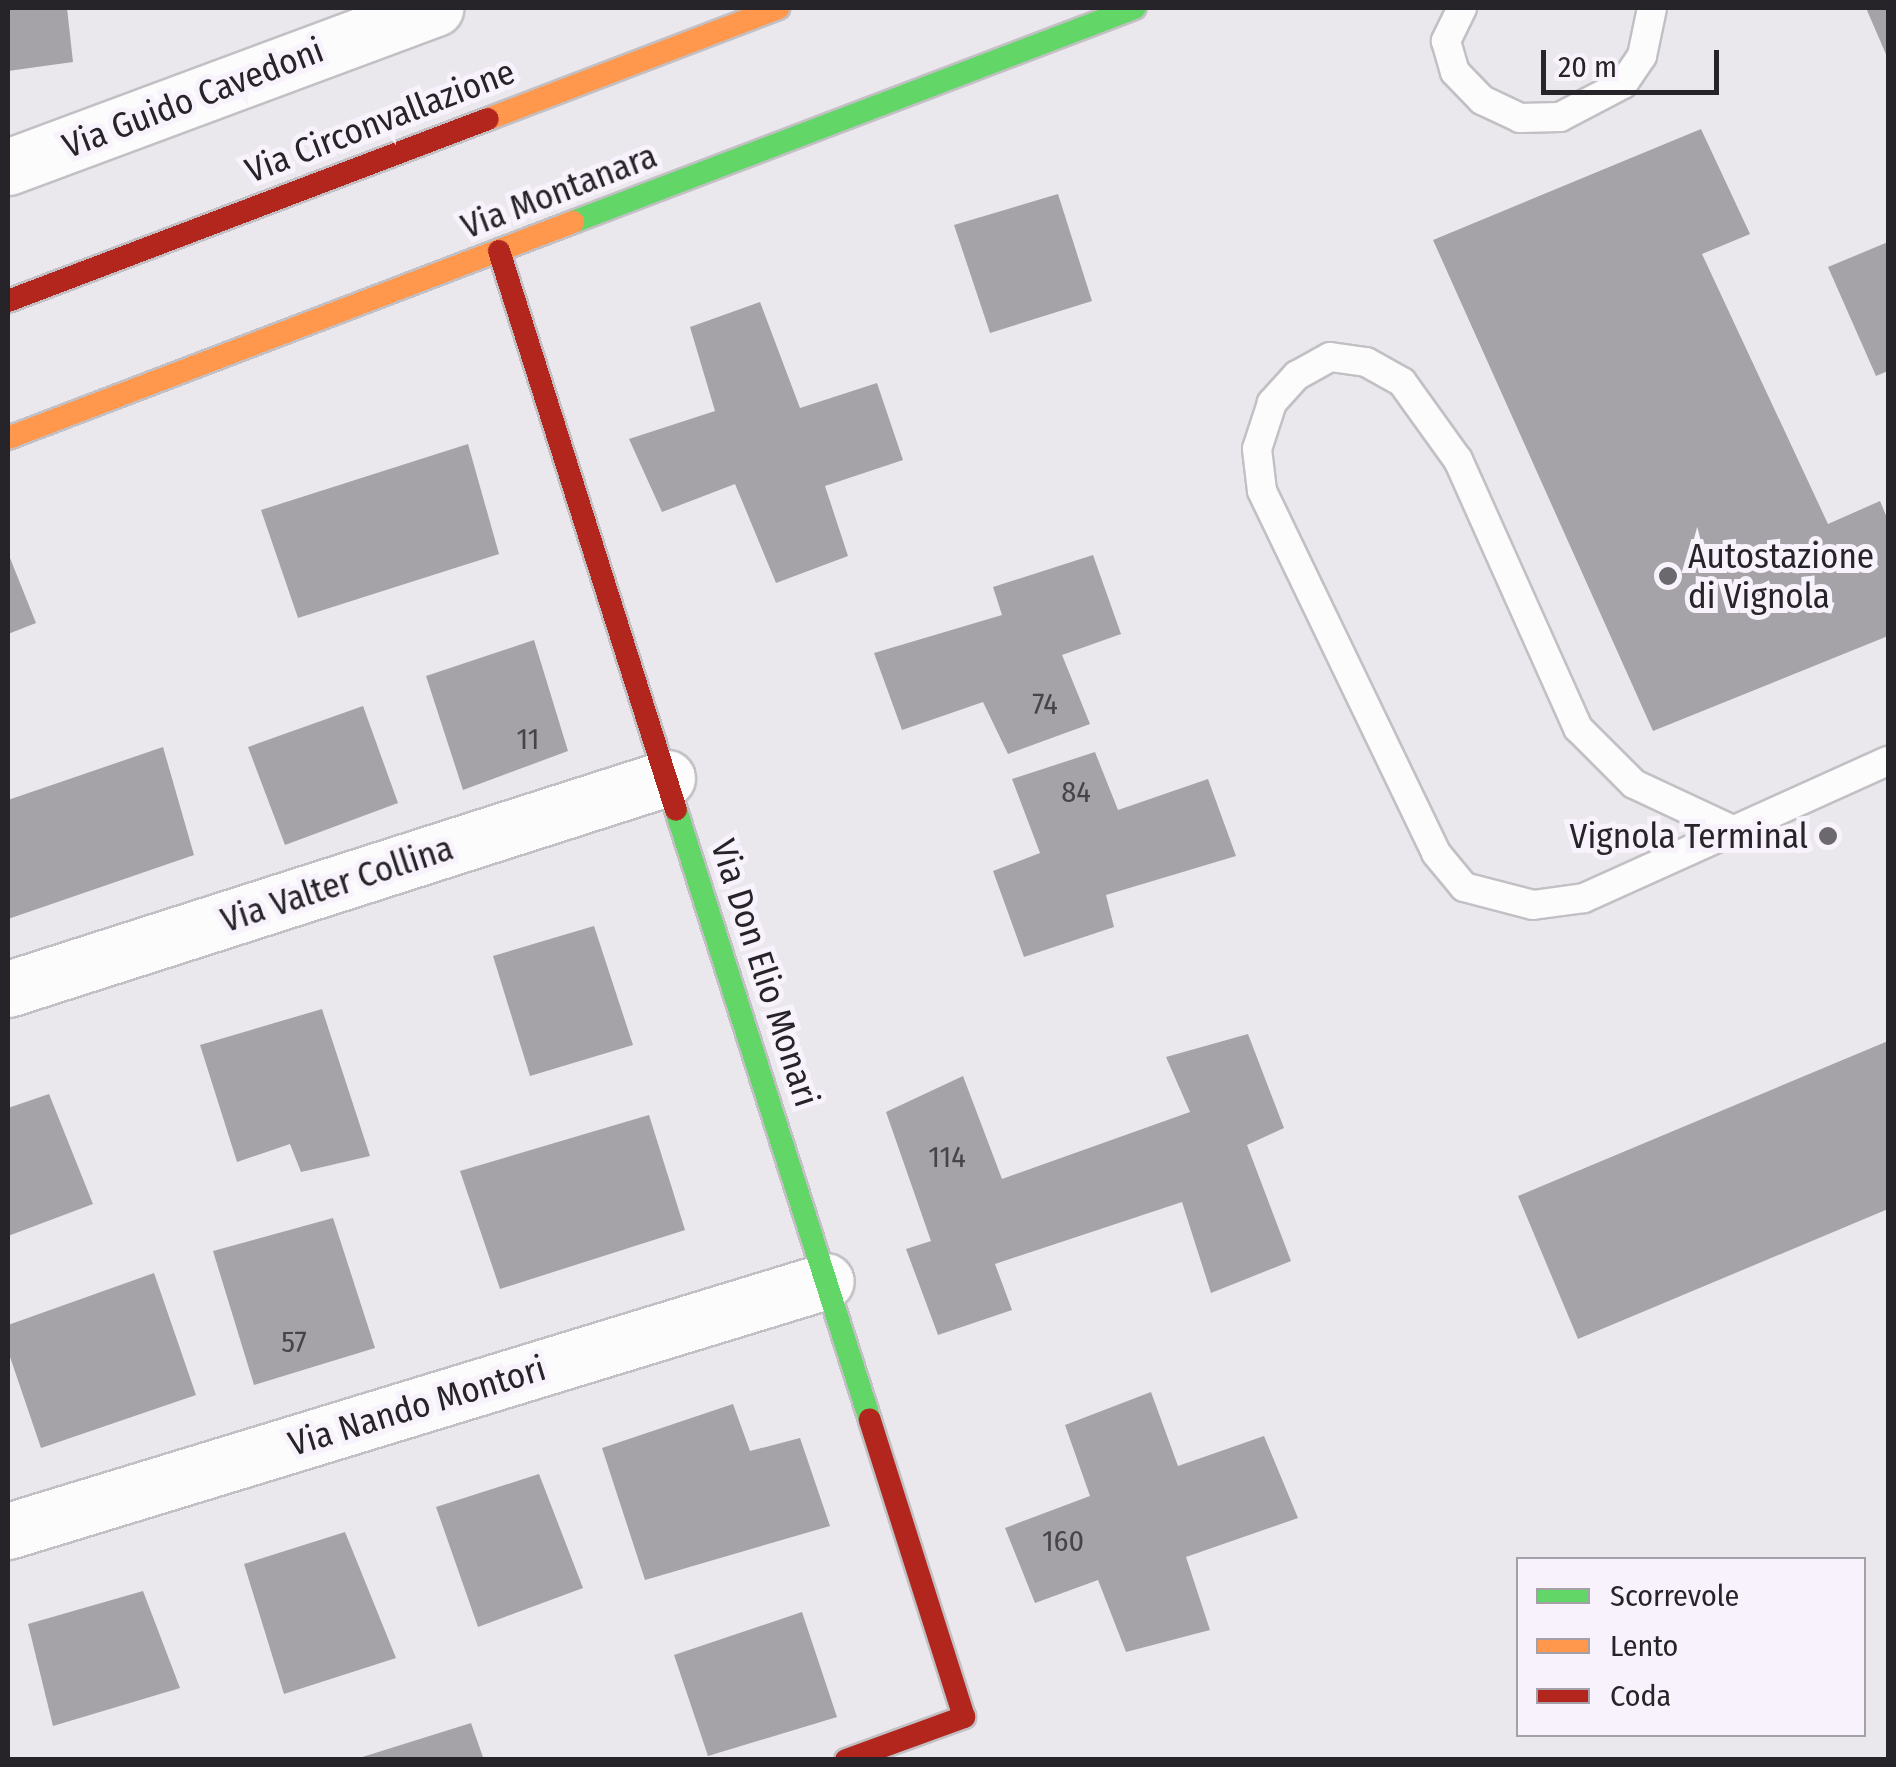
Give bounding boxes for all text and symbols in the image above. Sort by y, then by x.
street label: Via Guido Cavedoni [57,29,329,167]
scale bar [1546,30,1724,92]
text: 20 m [1558,49,1617,85]
street label: Via Circonvallazione [239,50,521,192]
street label: Via Montanara [455,134,663,248]
place label: Autostazione di Vignola [1688,535,1874,617]
marker: Autostazione di Vignola [1657,565,1679,587]
house number: 74 [1032,686,1058,722]
house number: 11 [517,721,539,757]
house number: 84 [1061,774,1091,810]
place label: Vignola Terminal [1570,815,1808,857]
marker: Vignola Terminal [1817,825,1839,847]
street label: Via Valter Collina [216,827,458,941]
street label: Via Don Elio Monari [702,834,828,1112]
house number: 114 [928,1139,966,1175]
house number: 57 [281,1324,307,1360]
street label: Via Nando Montori [284,1347,550,1465]
house number: 160 [1042,1523,1084,1559]
legend [1516,1557,1866,1737]
text: Scorrevole [1610,1578,1739,1614]
text: Lento [1610,1628,1678,1664]
text: Coda [1610,1678,1671,1714]

